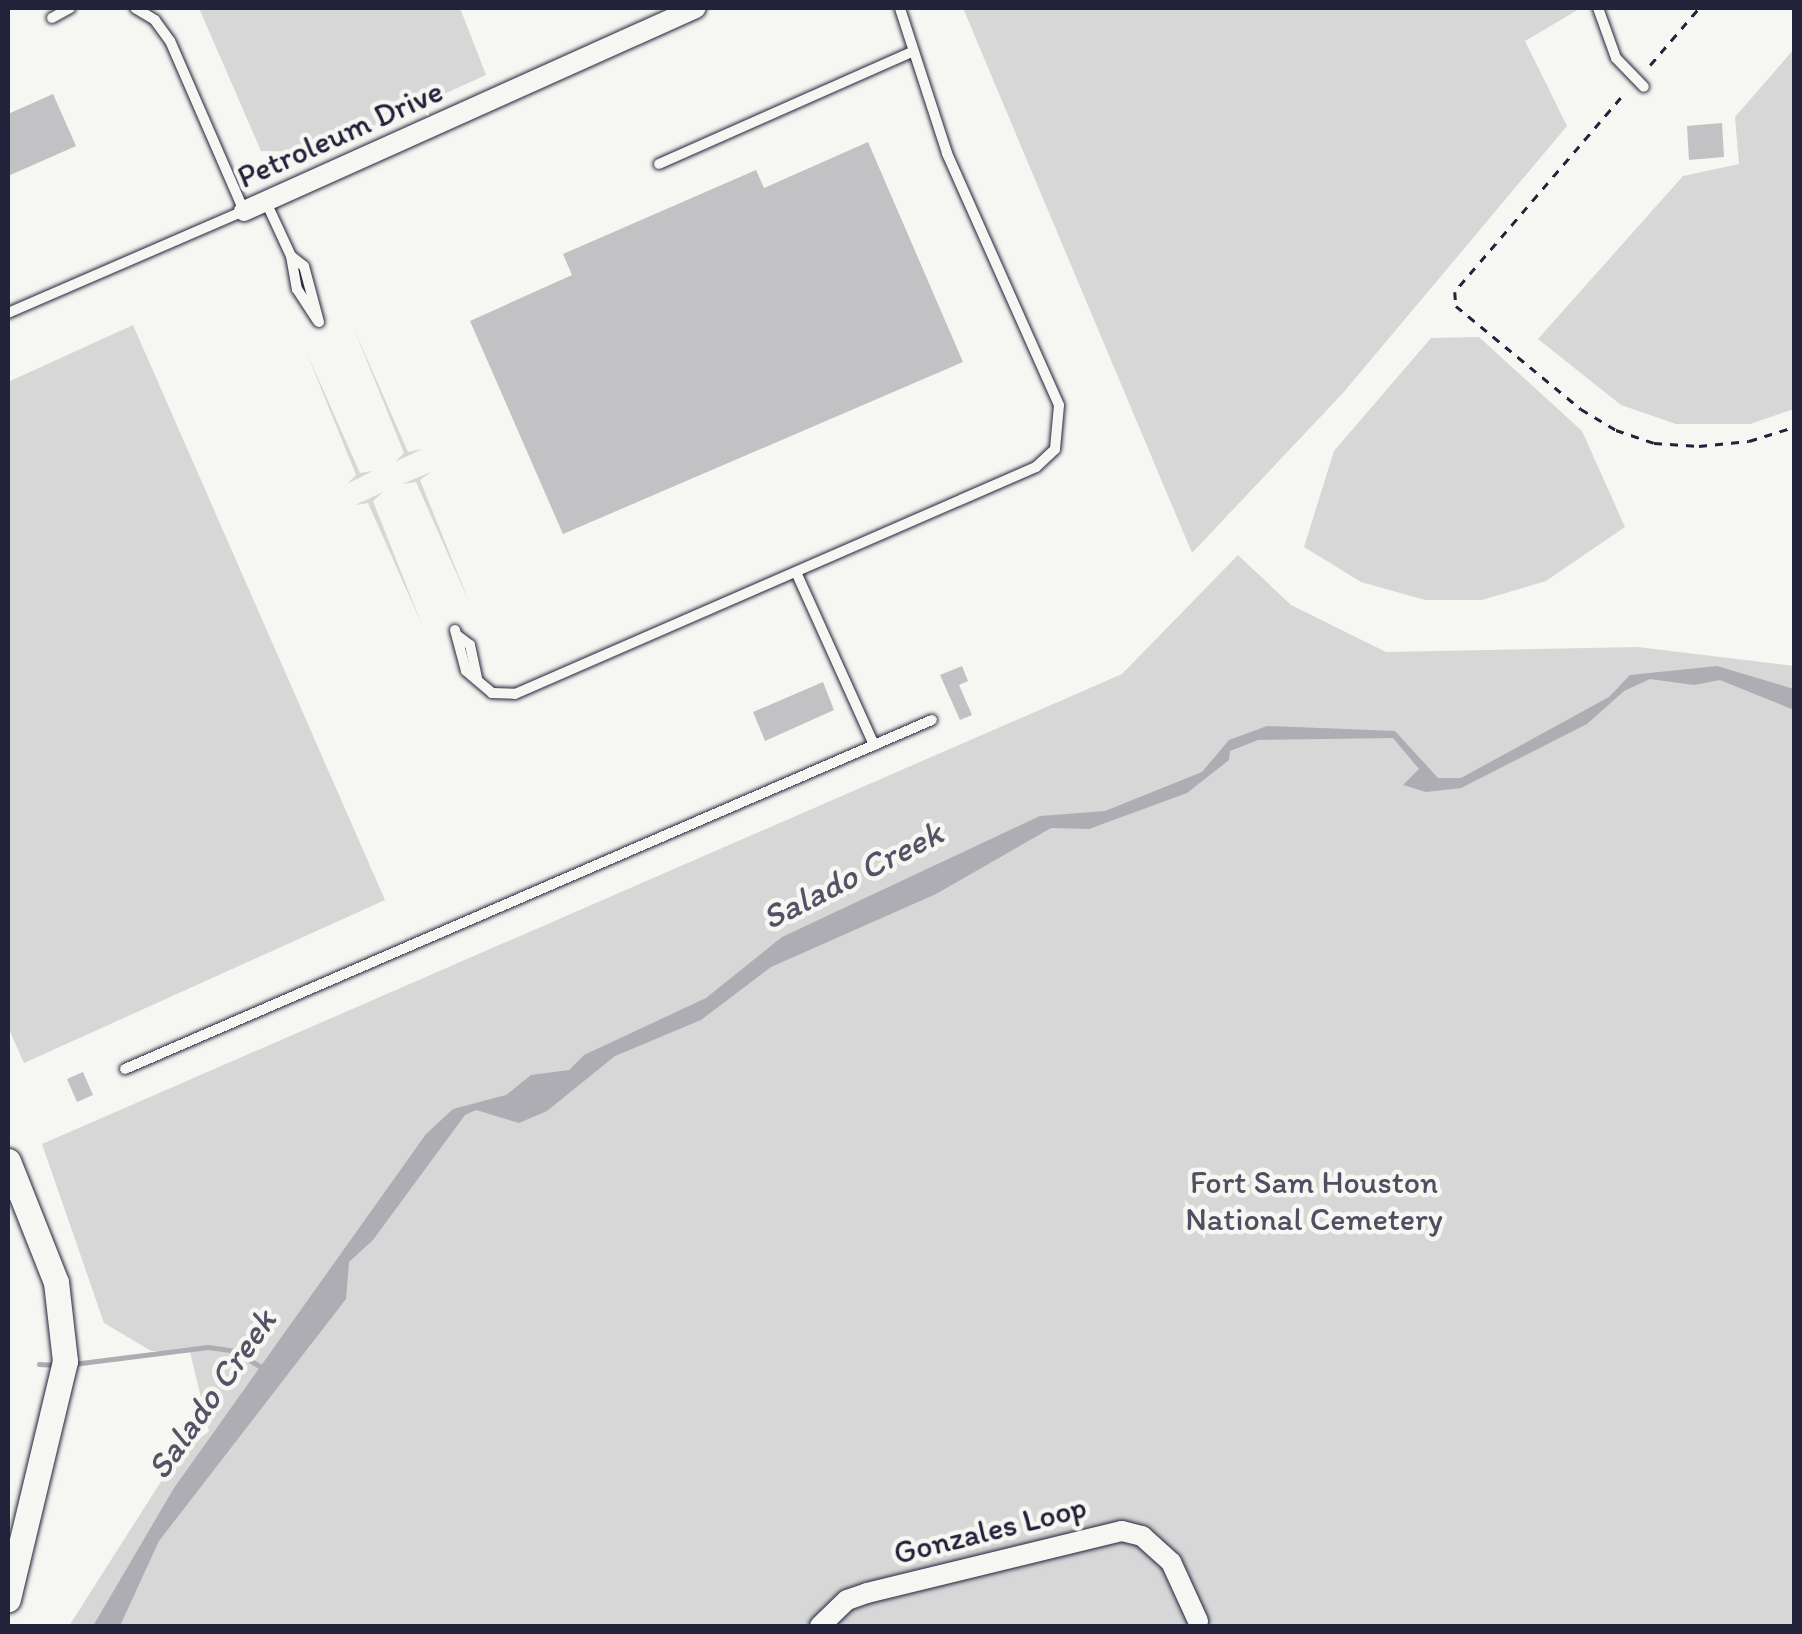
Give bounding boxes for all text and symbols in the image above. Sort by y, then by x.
street label: Petroleum Drive [231,71,449,197]
water label: Salado Creek [755,812,949,938]
park label: Fort Sam Houston National Cemetery [1185,1164,1443,1239]
water label: Salado Creek [137,1301,285,1487]
street label: Gonzales Loop [889,1487,1091,1573]

